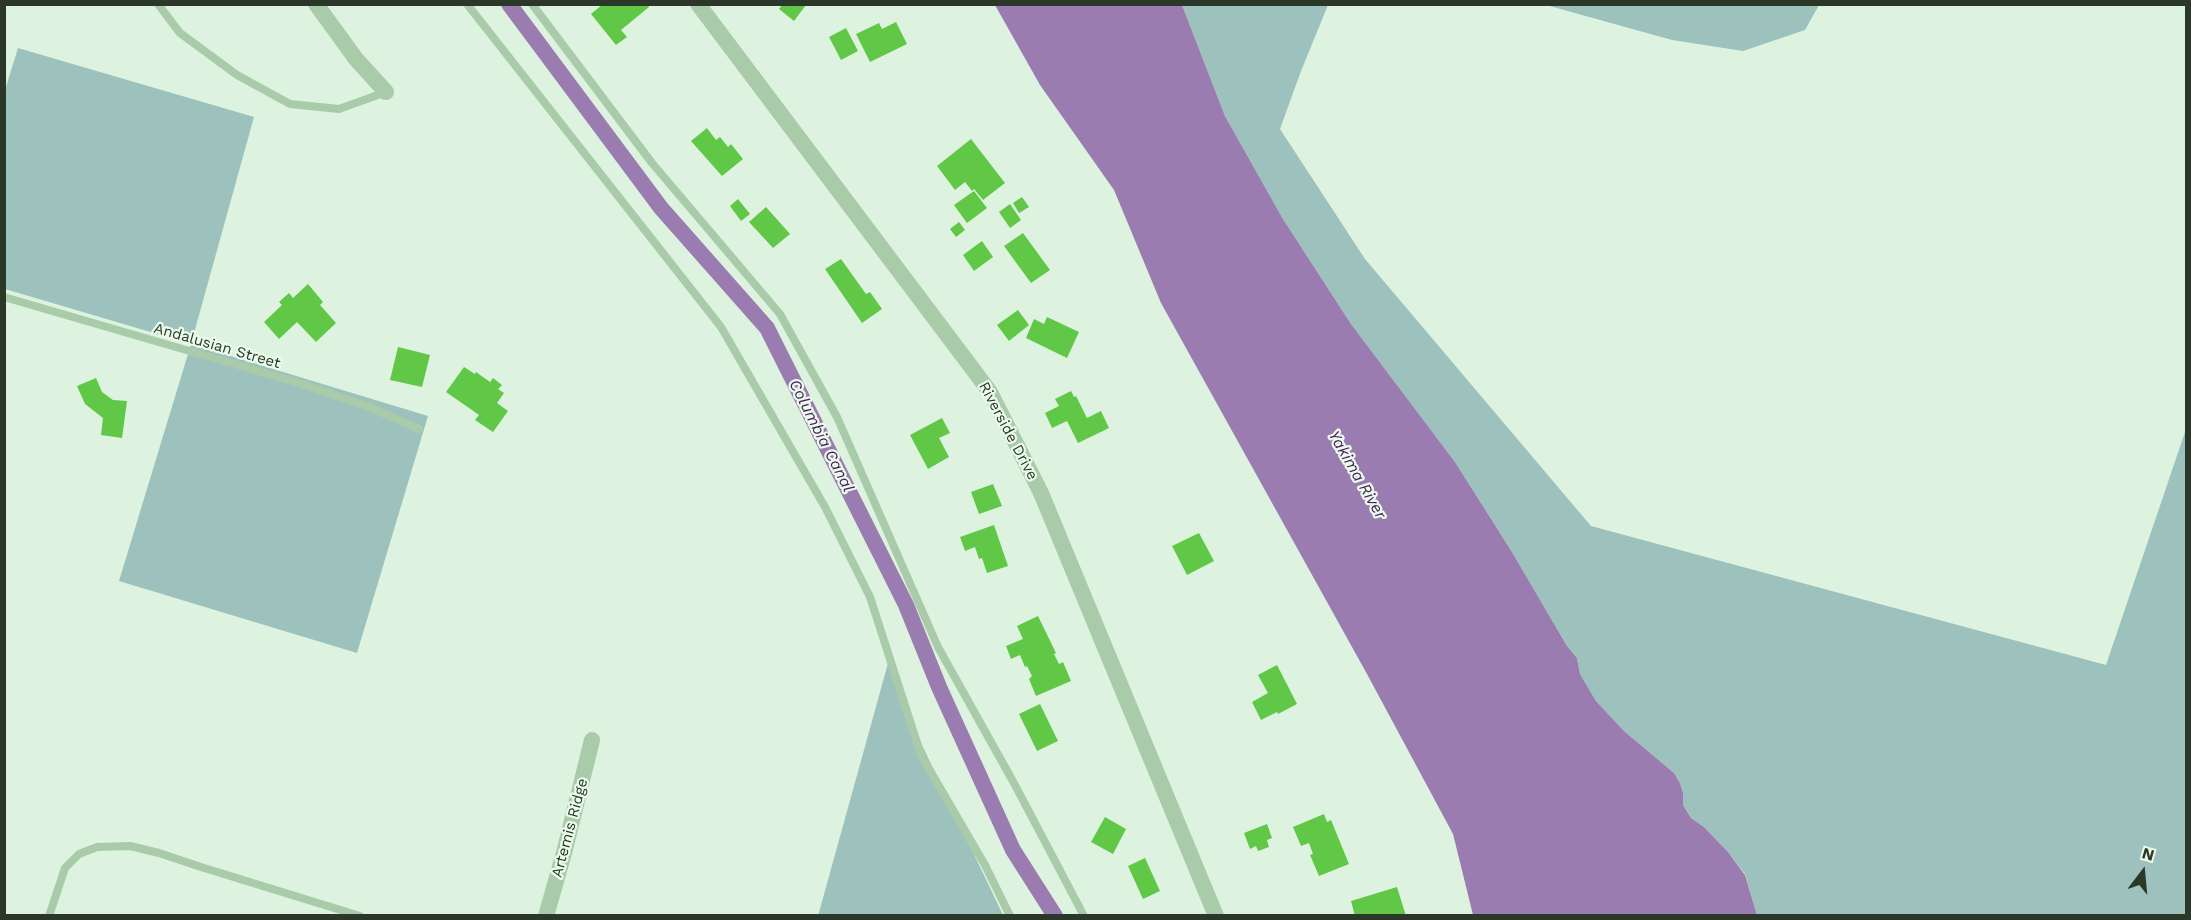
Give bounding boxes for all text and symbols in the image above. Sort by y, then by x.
street label: Andalusian Street [152,319,282,373]
water label: Columbia Canal [784,377,858,495]
street label: Riverside Drive [975,379,1041,483]
water label: Yakima River [1324,427,1390,523]
street label: Artemis Ridge [548,777,592,879]
north arrow [2113,842,2173,902]
text: N [2140,843,2156,865]

